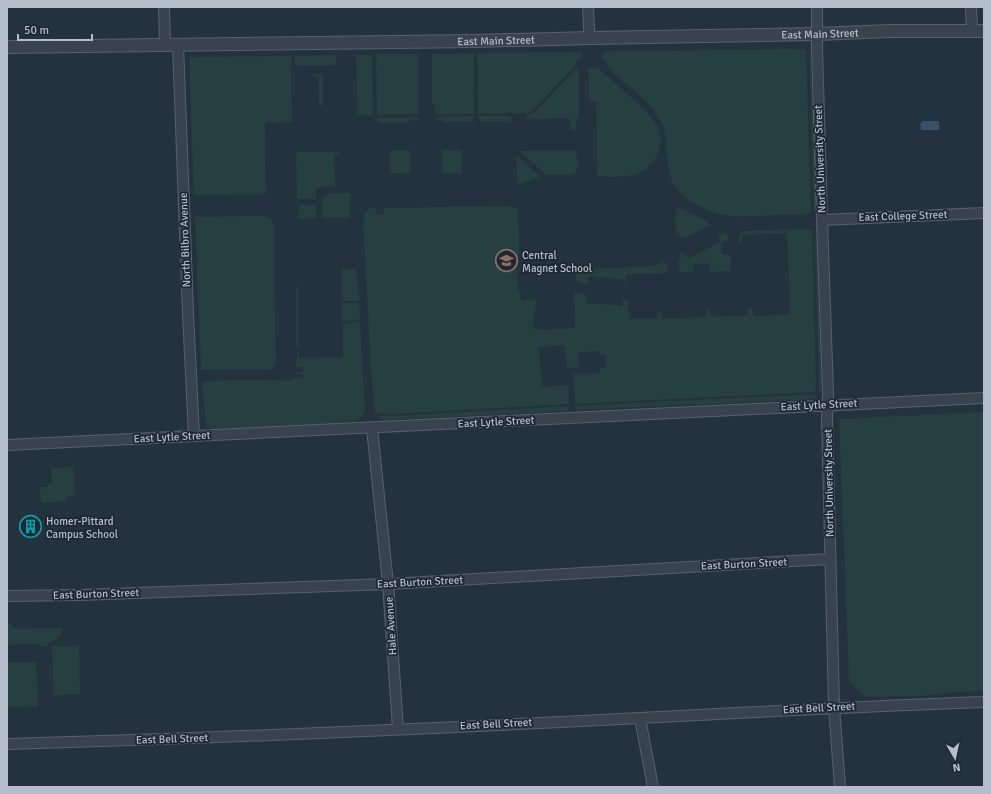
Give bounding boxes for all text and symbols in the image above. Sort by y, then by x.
scale bar [18,16,92,42]
text: 50 m [24,23,49,38]
street label: East Main Street [781,26,859,41]
street label: East Main Street [457,33,535,48]
street label: North University Street [812,105,828,213]
street label: North Bilbro Avenue [177,192,193,288]
street label: East College Street [858,208,948,224]
school or university icon: Central Magnet School [494,248,520,274]
place label: Central Magnet School [522,249,592,275]
street label: East Lytle Street [780,396,858,414]
street label: East Lytle Street [457,413,535,431]
street label: East Lytle Street [133,428,211,446]
street label: North University Street [822,429,836,537]
building icon: Homer-Pittard Campus School [17,514,43,540]
place label: Homer-Pittard Campus School [46,515,118,541]
street label: East Burton Street [701,555,788,573]
street label: East Burton Street [377,573,464,591]
street label: East Burton Street [53,586,139,602]
street label: Hale Avenue [382,596,400,656]
street label: East Bell Street [783,700,856,716]
street label: East Bell Street [460,716,533,732]
street label: East Bell Street [136,731,209,747]
north arrow [935,738,975,778]
text: N [952,760,961,774]

